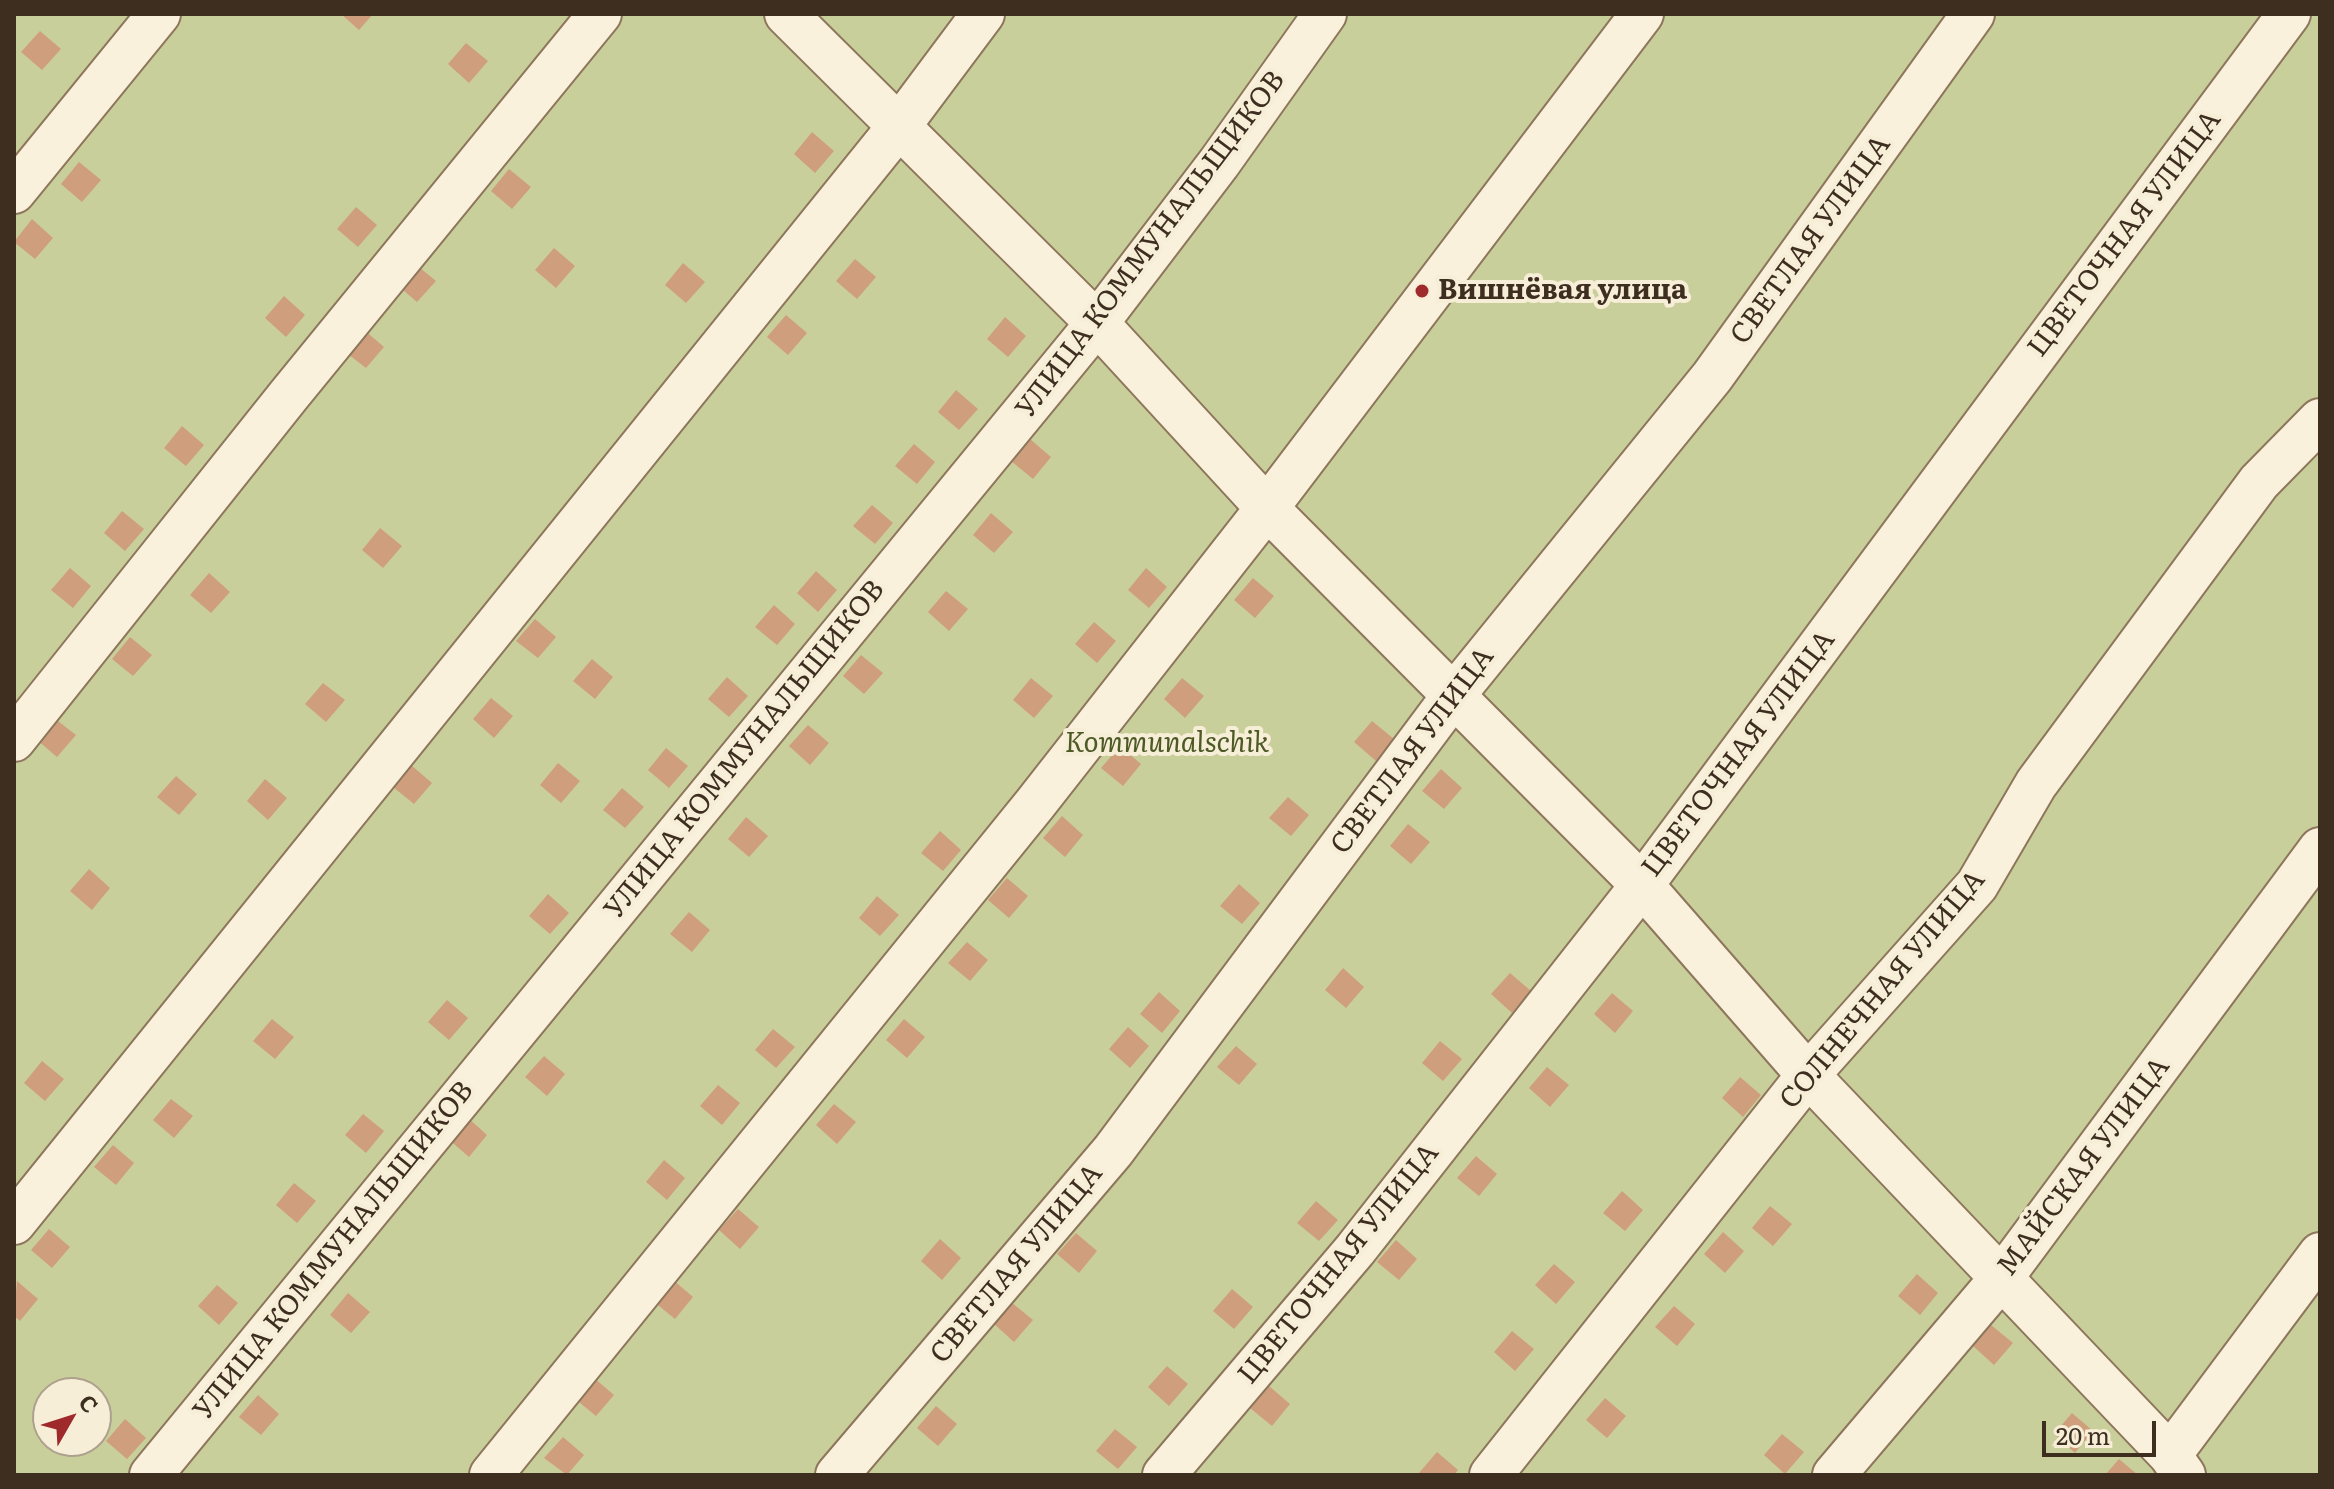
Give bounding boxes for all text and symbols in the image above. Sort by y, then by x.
street label: УЛИЦА КОММУНАЛЬЩИКОВ [1009,65,1293,425]
street label: ЦВЕТОЧНАЯ УЛИЦА [2021,104,2229,364]
street label: СВЕТЛАЯ УЛИЦА [1724,129,1898,351]
place label: Вишнёвая улица [1438,274,1687,308]
marker: Вишнёвая улица [1413,282,1431,300]
street label: УЛИЦА КОММУНАЛЬЩИКОВ [598,574,892,926]
street label: ЦВЕТОЧНАЯ УЛИЦА [1635,624,1843,884]
street label: СВЕТЛАЯ УЛИЦА [1324,641,1502,861]
park label: Kommunalschik [1065,727,1269,761]
street label: СОЛНЕЧНАЯ УЛИЦА [1773,864,1993,1116]
street label: МАЙСКАЯ УЛИЦА [1991,1051,2177,1283]
street label: УЛИЦА КОММУНАЛЬЩИКОВ [187,1075,481,1427]
street label: ЦВЕТОЧНАЯ УЛИЦА [1232,1137,1446,1391]
street label: СВЕТЛАЯ УЛИЦА [924,1158,1110,1370]
north arrow [32,1377,112,1457]
text: С [72,1386,107,1419]
scale bar [2046,1405,2160,1455]
text: 20 m [2056,1417,2110,1452]

